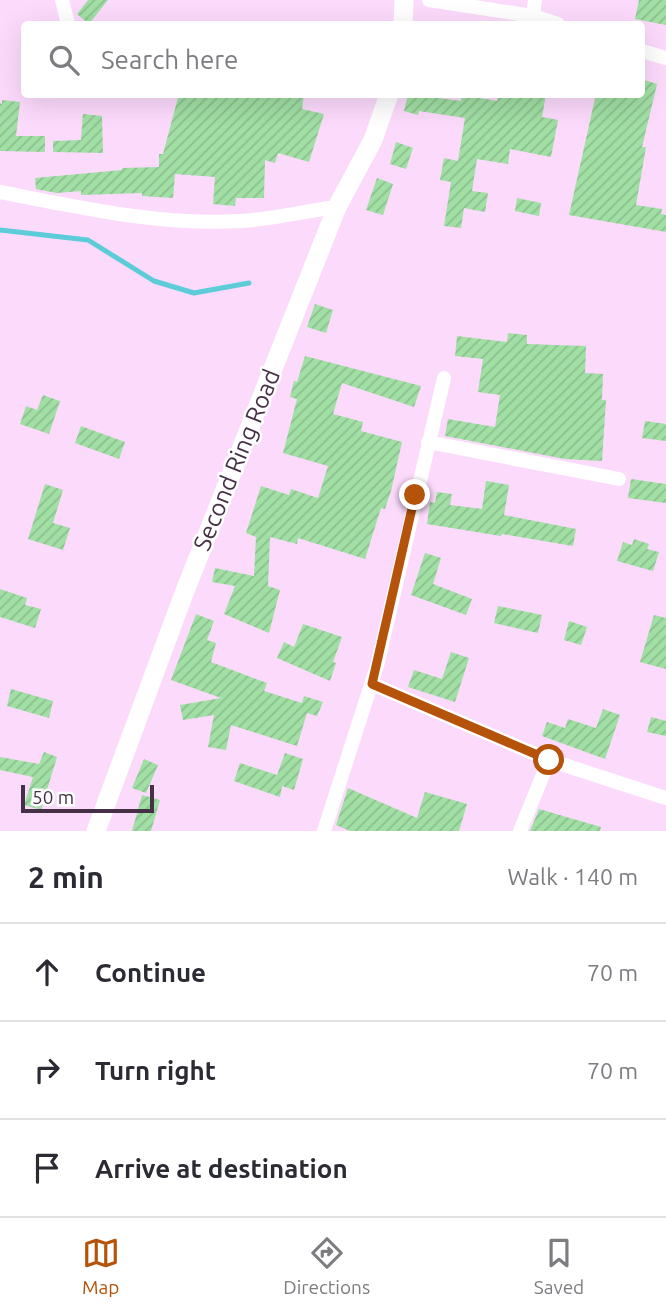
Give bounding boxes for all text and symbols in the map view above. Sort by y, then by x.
search box [21,21,645,98]
icon: search [45,41,83,79]
text: Search here [101,45,238,74]
street label: Second Ring Road [188,365,285,554]
route end [399,479,430,510]
route start [533,744,564,775]
scale bar [21,782,154,814]
text: 50 m [32,786,74,808]
text: 2 min [28,860,104,894]
text: Walk · 140 m [507,864,638,889]
icon: ahead [28,953,66,991]
text: Continue [95,958,206,987]
text: 70 m [587,960,638,985]
icon: right [28,1051,66,1089]
text: Turn right [95,1056,216,1085]
text: 70 m [587,1058,638,1083]
icon: arrive [28,1149,66,1187]
text: Arrive at destination [95,1154,348,1183]
tab: Map [82,1234,120,1298]
tab: Directions [283,1234,370,1298]
tab: Saved [534,1234,584,1298]

